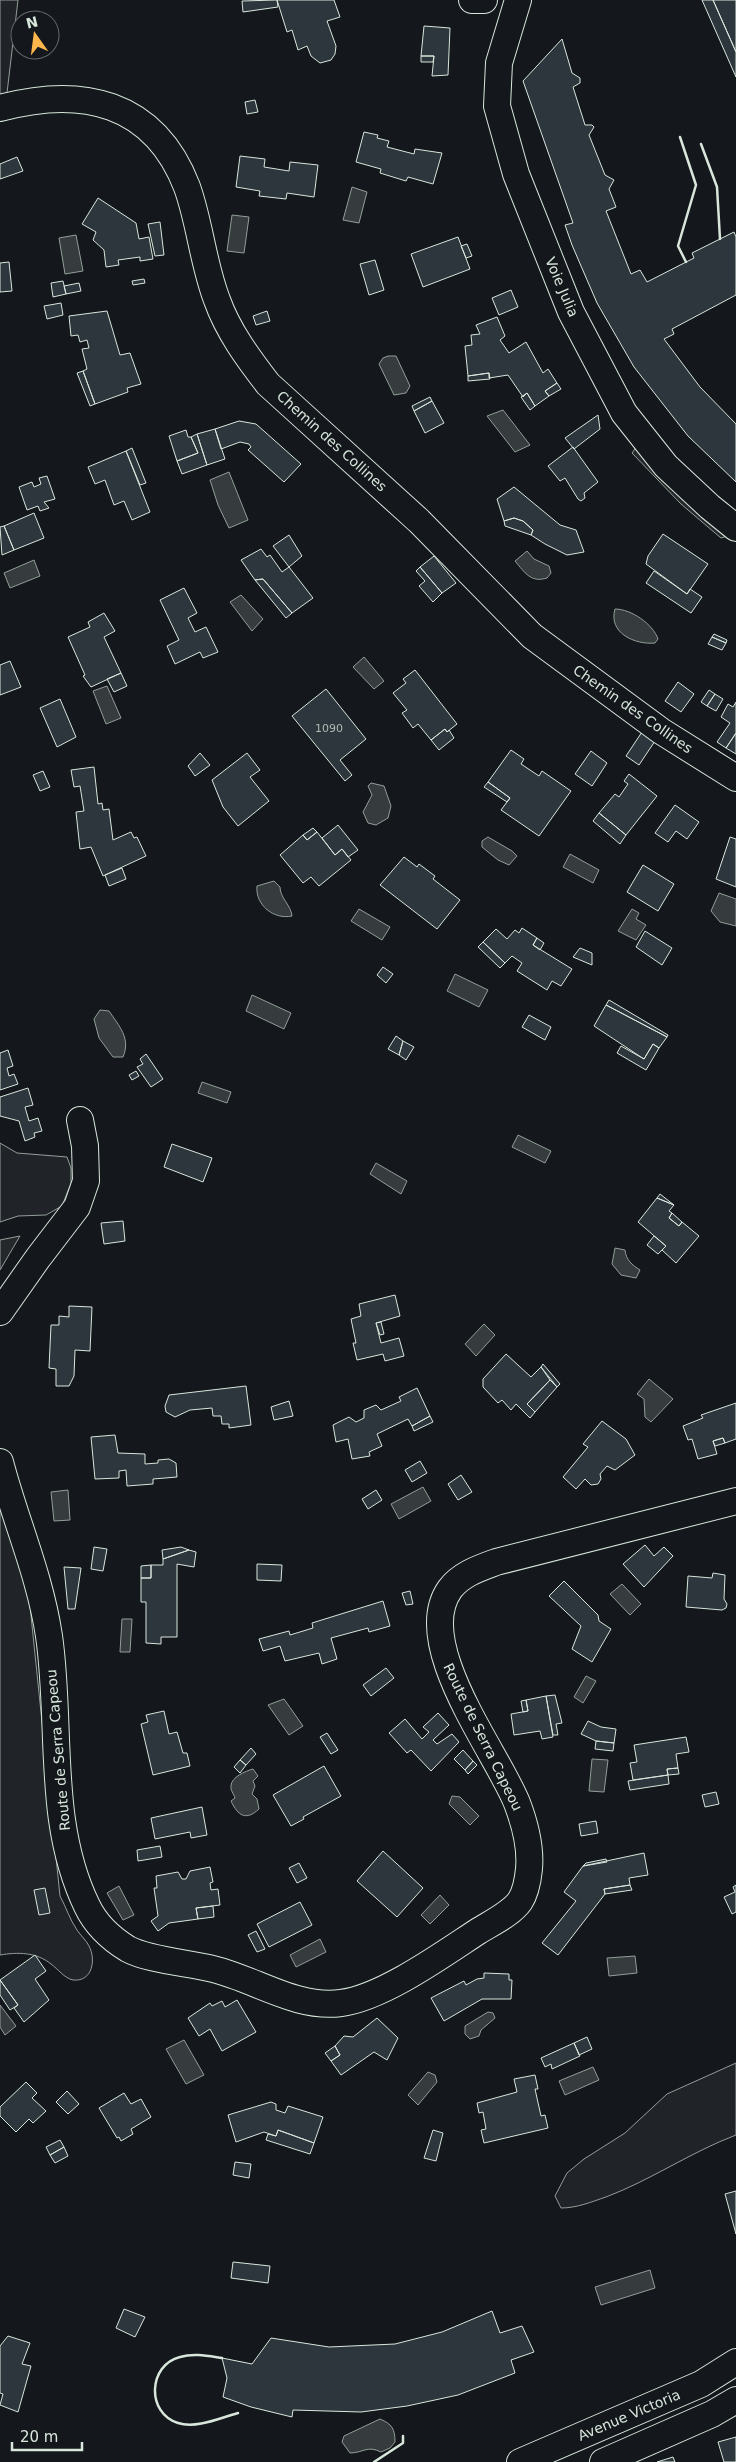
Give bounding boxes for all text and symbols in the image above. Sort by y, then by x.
north arrow [10,10,60,60]
text: N [24,13,39,32]
street label: Voie Julia [542,255,582,319]
street label: Chemin des Collines [274,387,390,495]
street label: Chemin des Collines [570,662,696,756]
house number: 1090 [315,722,343,735]
street label: Route de Serra Capeou [440,1661,526,1813]
street label: Route de Serra Capeou [43,1669,73,1831]
street label: Avenue Victoria [575,2386,683,2444]
scale bar [12,2420,82,2452]
text: 20 m [20,2428,58,2446]

